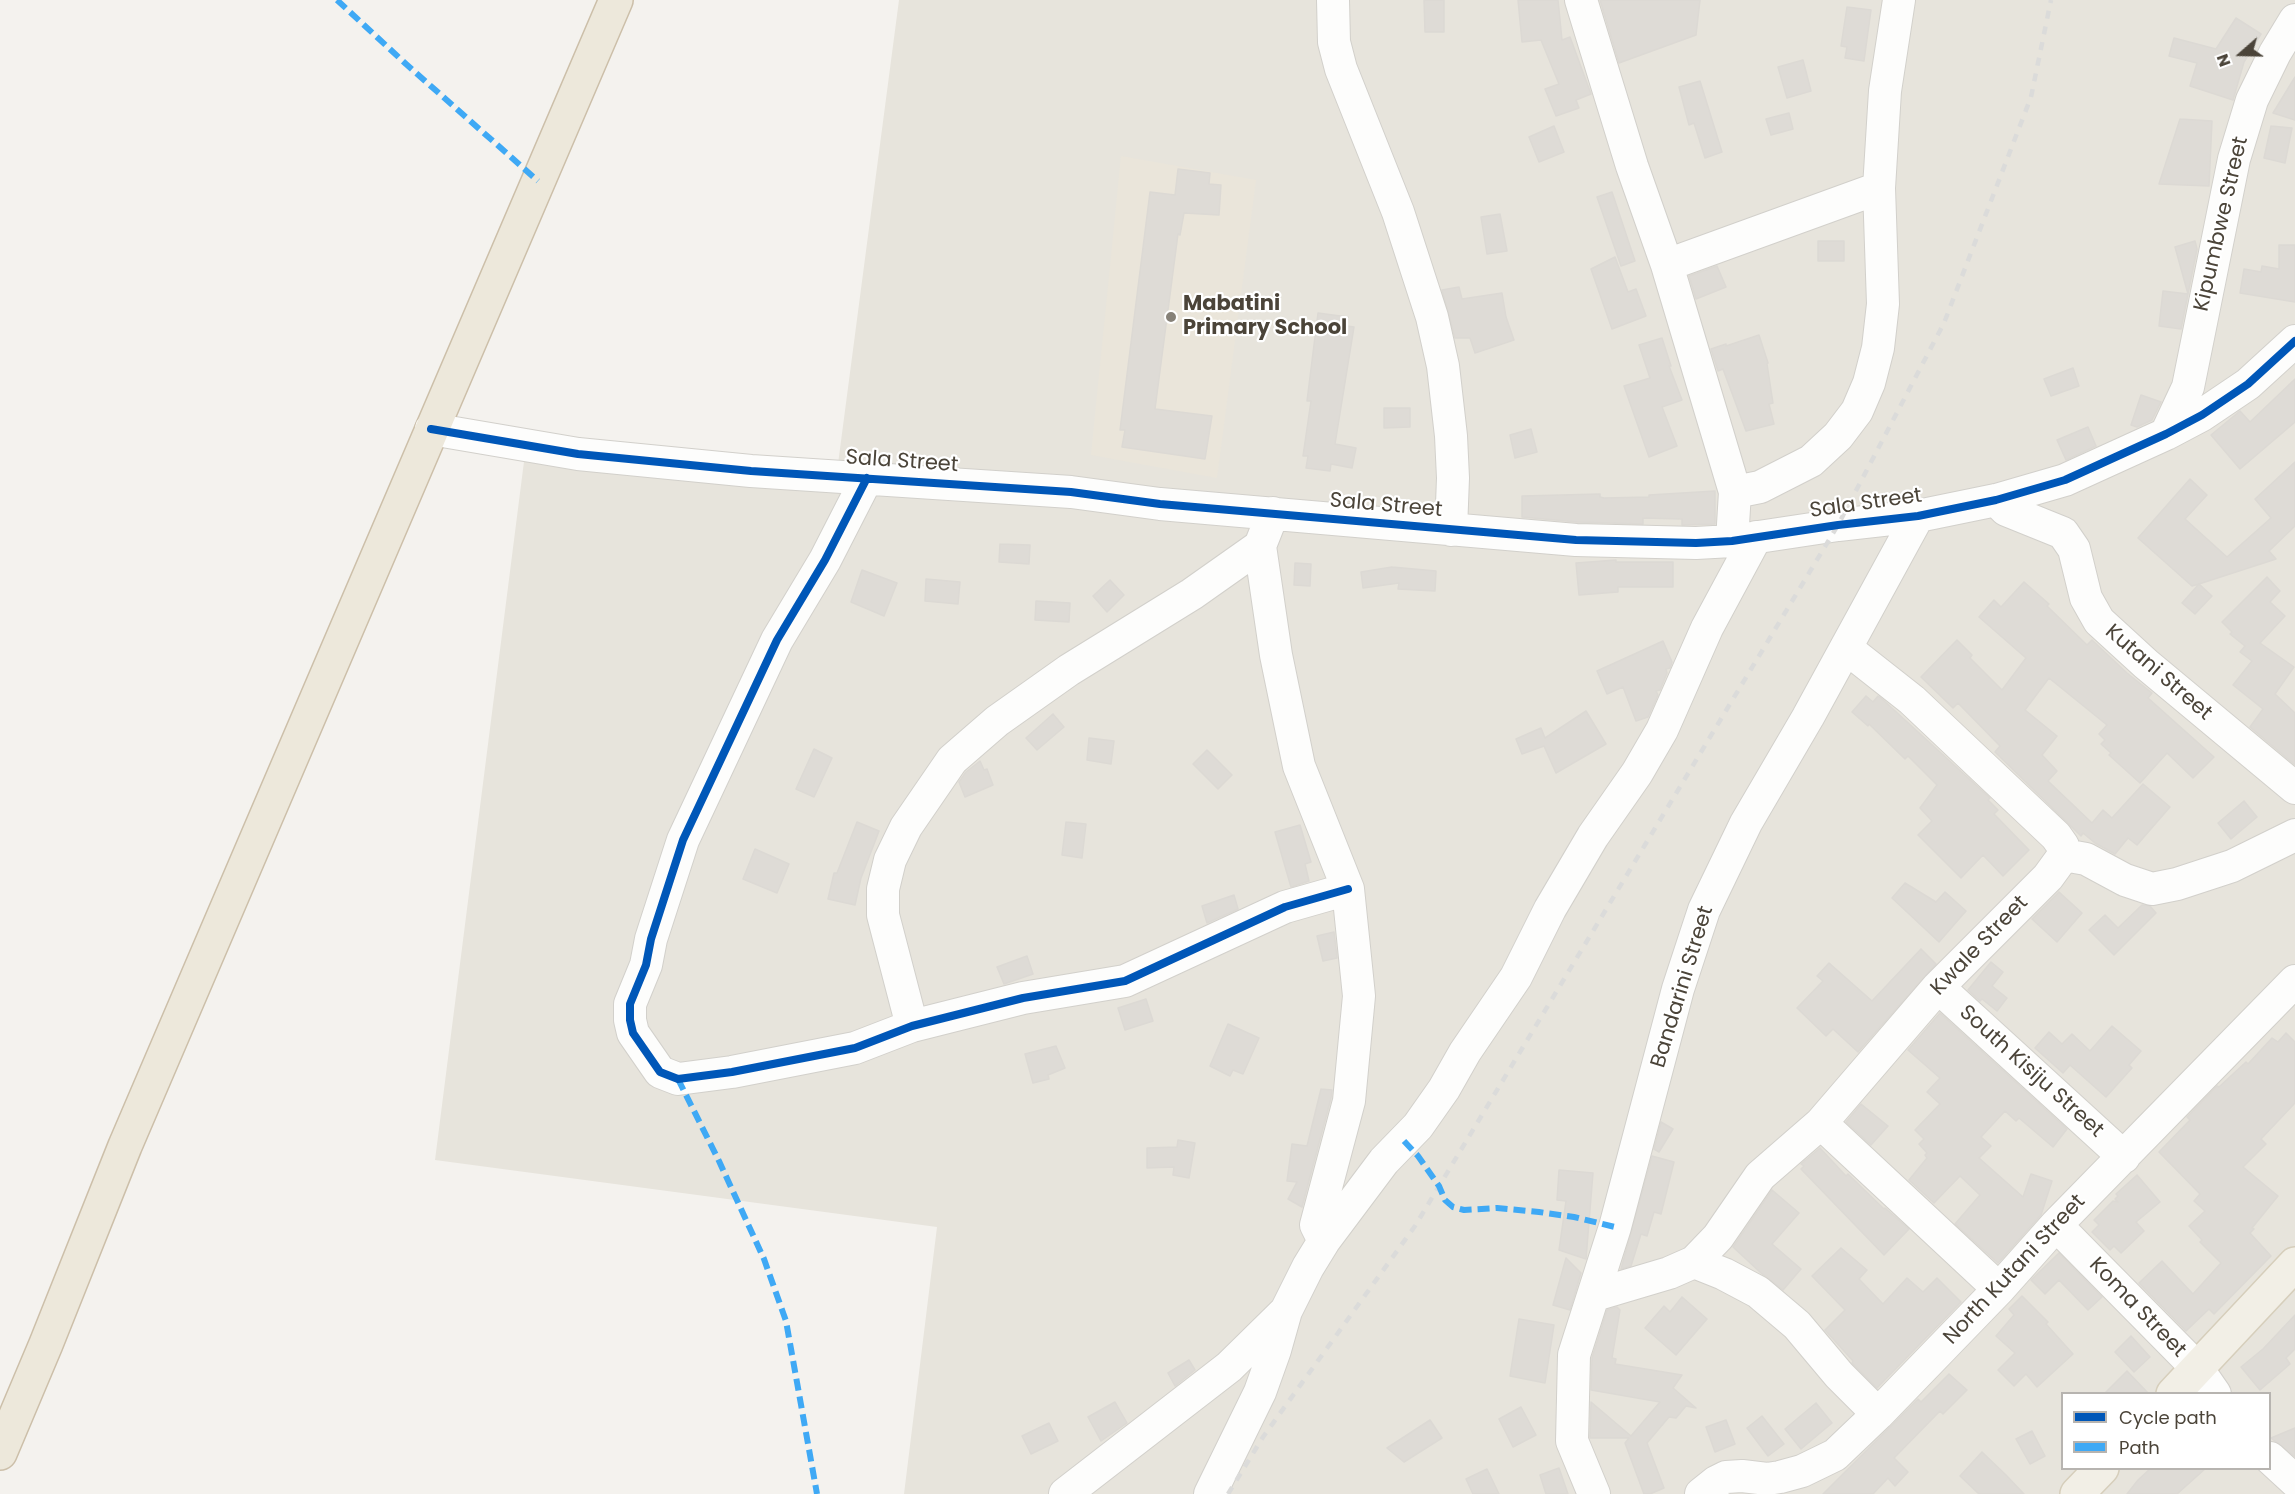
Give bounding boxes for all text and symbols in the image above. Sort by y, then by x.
north arrow [2211,24,2271,84]
text: N [2211,51,2236,70]
street label: Kipumbwe Street [2190,134,2254,314]
place label: Mabatini Primary School [1183,292,1347,342]
marker: Mabatini Primary School [1164,310,1178,324]
street label: Sala Street [845,445,959,479]
street label: Sala Street [1808,484,1924,524]
street label: Sala Street [1329,489,1443,523]
street label: Kutani Street [2099,620,2217,726]
street label: Kwale Street [1926,891,2034,1001]
street label: Bandarini Street [1646,903,1720,1071]
street label: South Kisiju Street [1954,1001,2108,1143]
street label: North Kutani Street [1939,1190,2091,1350]
street label: Koma Street [2083,1253,2191,1363]
legend [2061,1392,2271,1470]
text: Cycle path [2119,1405,2217,1430]
text: Path [2119,1435,2160,1460]

